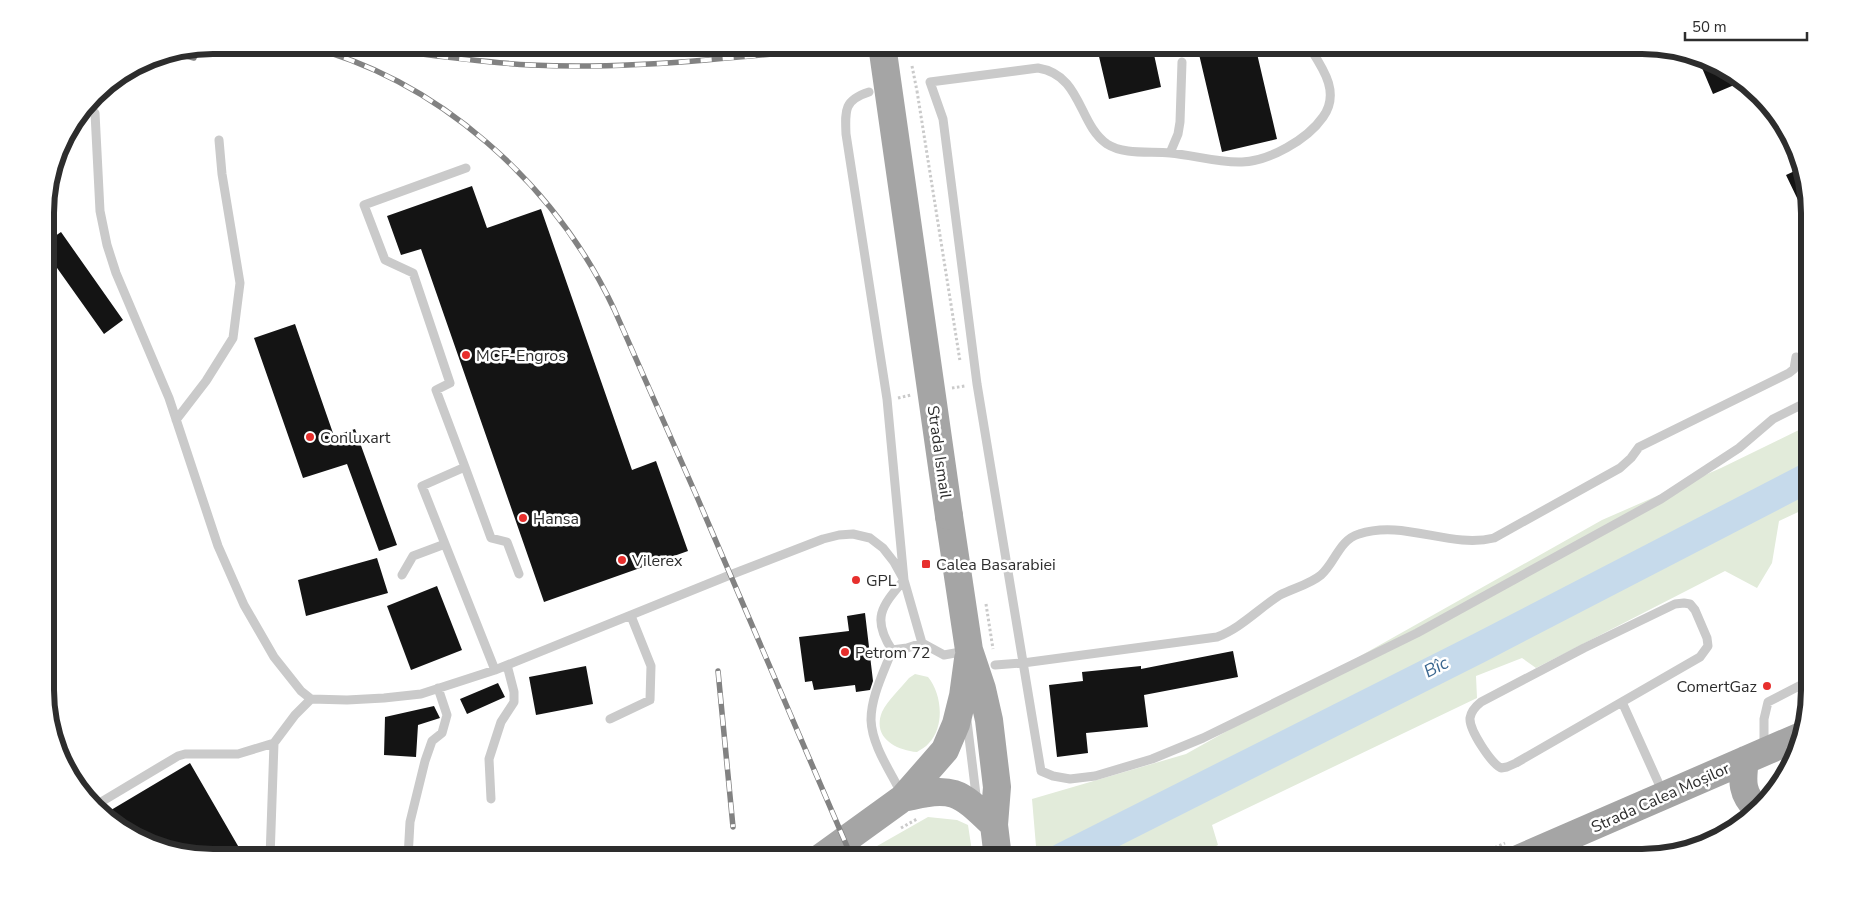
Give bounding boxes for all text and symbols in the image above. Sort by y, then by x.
scale bar [1685,10,1808,42]
text: 50 m [1692,17,1727,37]
place label: MCF-Engros [476,345,566,367]
marker: MCF-Engros [460,349,472,361]
street label: Strada Ismail [922,404,956,500]
place label: Conluxart [320,427,391,449]
marker: Conluxart [304,431,316,443]
place label: Hansa [533,508,579,530]
marker: Hansa [517,512,529,524]
place label: Vilerex [631,550,683,572]
marker: Vilerex [616,554,628,566]
place label: Calea Basarabiei [936,554,1056,576]
marker: Calea Basarabiei [920,558,932,570]
place label: GPL [866,570,897,592]
marker: GPL [850,574,862,586]
place label: Petrom 72 [855,642,930,664]
marker: Petrom 72 [839,646,851,658]
water label: Bîc [1420,650,1453,683]
place label: ComertGaz [1676,676,1757,698]
marker: ComertGaz [1761,680,1773,692]
street label: Strada Calea Moșilor [1588,757,1733,838]

